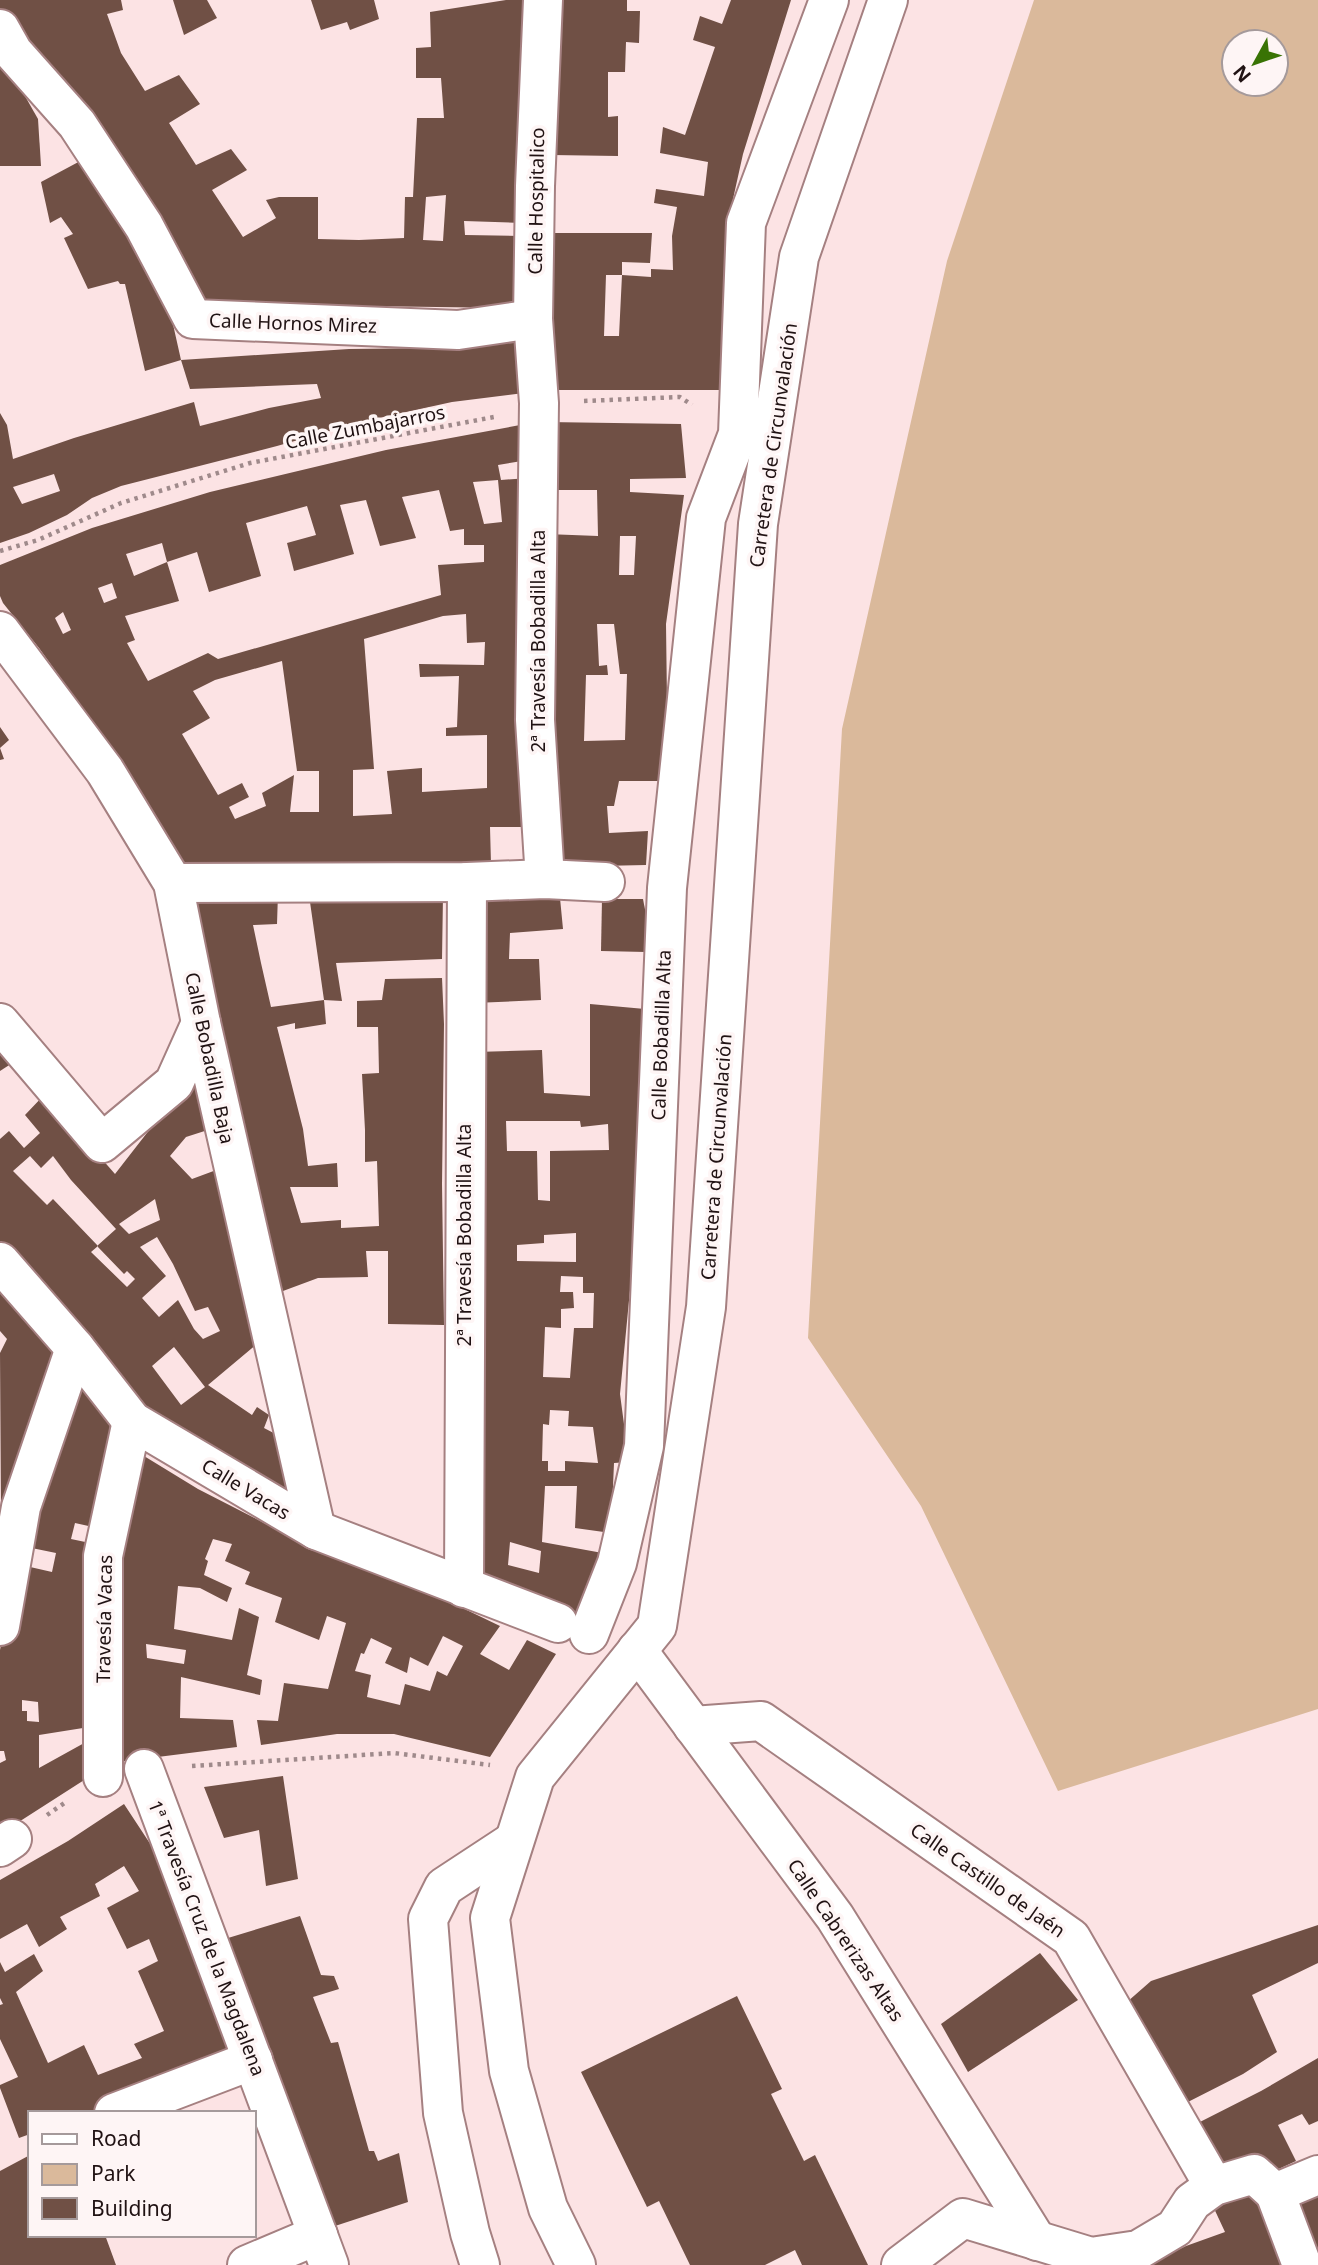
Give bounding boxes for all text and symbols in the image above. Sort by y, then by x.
north arrow [1220,28,1290,98]
text: N [1227,60,1257,88]
street label: Calle Hospitalico [522,127,550,275]
street label: Calle Hornos Mirez [209,307,377,339]
street label: Carretera de Circunvalación [743,321,803,569]
street label: Calle Zumbajarros [283,399,447,455]
street label: 2ª Travesía Bobadilla Alta [525,529,551,753]
street label: Calle Bobadilla Alta [645,949,677,1121]
street label: Calle Bobadilla Baja [179,970,241,1146]
street label: Carretera de Circunvalación [694,1033,738,1281]
street label: 2ª Travesía Bobadilla Alta [451,1123,477,1347]
street label: Calle Vacas [197,1452,295,1526]
street label: Travesía Vacas [90,1555,118,1683]
street label: 1ª Travesía Cruz de la Magdalena [142,1796,272,2080]
street label: Calle Castillo de Jaén [905,1817,1071,1943]
street label: Calle Cabrerizas Altas [782,1854,910,2026]
legend [28,2111,256,2237]
text: Road [91,2124,141,2152]
text: Park [91,2159,136,2187]
text: Building [91,2194,173,2222]

